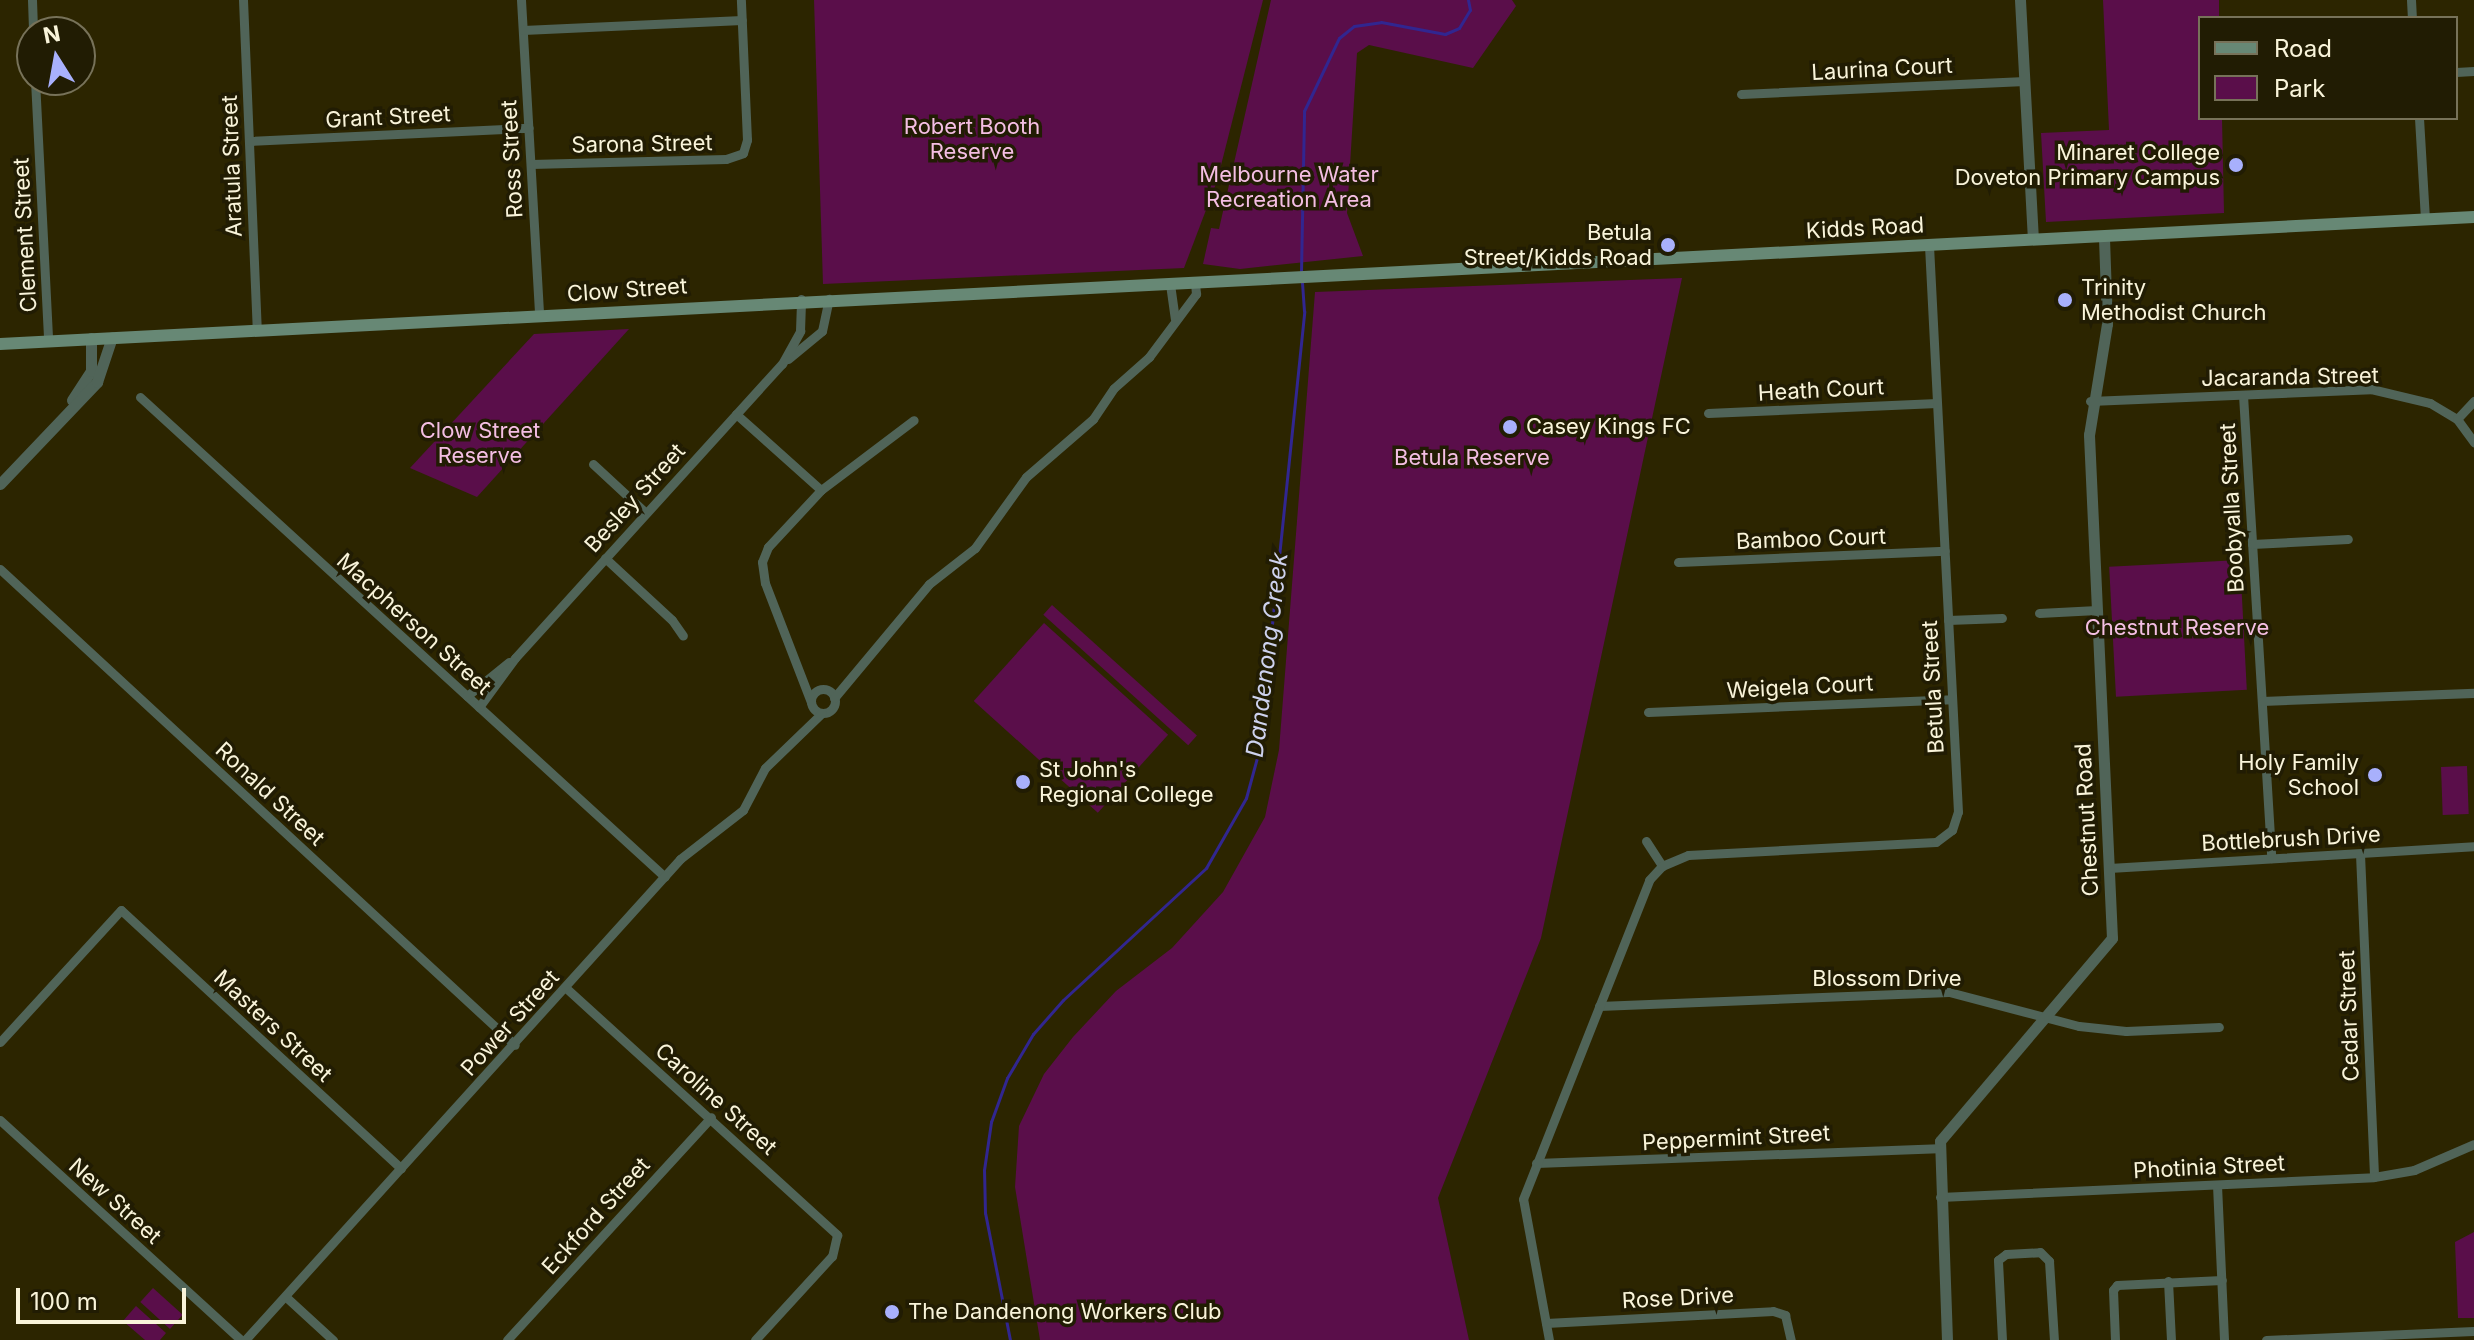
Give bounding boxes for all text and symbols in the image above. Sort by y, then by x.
north arrow [16,16,96,96]
legend [2198,16,2458,120]
text: N [41,20,63,49]
text: Road [2274,34,2332,63]
street label: Laurina Court [1811,52,1953,86]
text: Park [2274,74,2325,103]
street label: Aratula Street [216,95,248,237]
street label: Ross Street [496,99,528,219]
street label: Grant Street [325,101,451,133]
park label: Robert Booth Reserve [904,113,1040,164]
street label: Sarona Street [571,130,713,158]
place label: Minaret College Doveton Primary Campus [1955,139,2220,190]
marker: Minaret College Doveton Primary Campus [2227,156,2245,174]
street label: Clement Street [8,157,42,313]
park label: Melbourne Water Recreation Area [1199,161,1379,212]
street label: Kidds Road [1805,212,1925,244]
place label: Betula Street/Kidds Road [1464,219,1652,270]
marker: Betula Street/Kidds Road [1659,236,1677,254]
street label: Clow Street [566,273,688,307]
place label: Trinity Methodist Church [2081,274,2266,326]
marker: Trinity Methodist Church [2056,291,2074,309]
street label: Jacaranda Street [2201,362,2379,392]
street label: Heath Court [1757,374,1885,406]
place label: Casey Kings FC [1526,414,1691,440]
park label: Clow Street Reserve [420,417,540,468]
marker: Casey Kings FC [1501,418,1519,436]
street label: Boobyalla Street [2214,423,2250,593]
street label: Besley Street [579,438,691,558]
park label: Betula Reserve [1394,445,1550,471]
street label: Bamboo Court [1736,523,1886,555]
street label: Macpherson Street [331,548,497,700]
water label: Dandenong Creek [1240,551,1294,759]
park label: Chestnut Reserve [2085,615,2269,641]
street label: Betula Street [1916,620,1950,754]
street label: Weigela Court [1726,670,1874,704]
street label: Ronald Street [210,737,330,851]
street label: Chestnut Road [2070,743,2104,897]
place label: Holy Family School [2238,749,2359,800]
place label: St John's Regional College [1039,756,1214,808]
marker: Holy Family School [2366,766,2384,784]
marker: St John's Regional College [1014,773,1032,791]
street label: Bottlebrush Drive [2201,821,2381,857]
street label: Cedar Street [2334,950,2364,1082]
street label: Power Street [455,964,565,1082]
street label: Masters Street [208,965,338,1087]
street label: Blossom Drive [1812,966,1962,992]
street label: Caroline Street [650,1038,782,1160]
street label: Peppermint Street [1641,1120,1831,1156]
street label: Photinia Street [2133,1150,2285,1184]
street label: Eckford Street [537,1152,655,1280]
street label: New Street [63,1153,167,1249]
scale bar [20,1272,190,1322]
street label: Rose Drive [1621,1282,1735,1314]
text: 100 m [30,1287,98,1316]
place label: The Dandenong Workers Club [908,1299,1221,1325]
marker: The Dandenong Workers Club [883,1303,901,1321]

